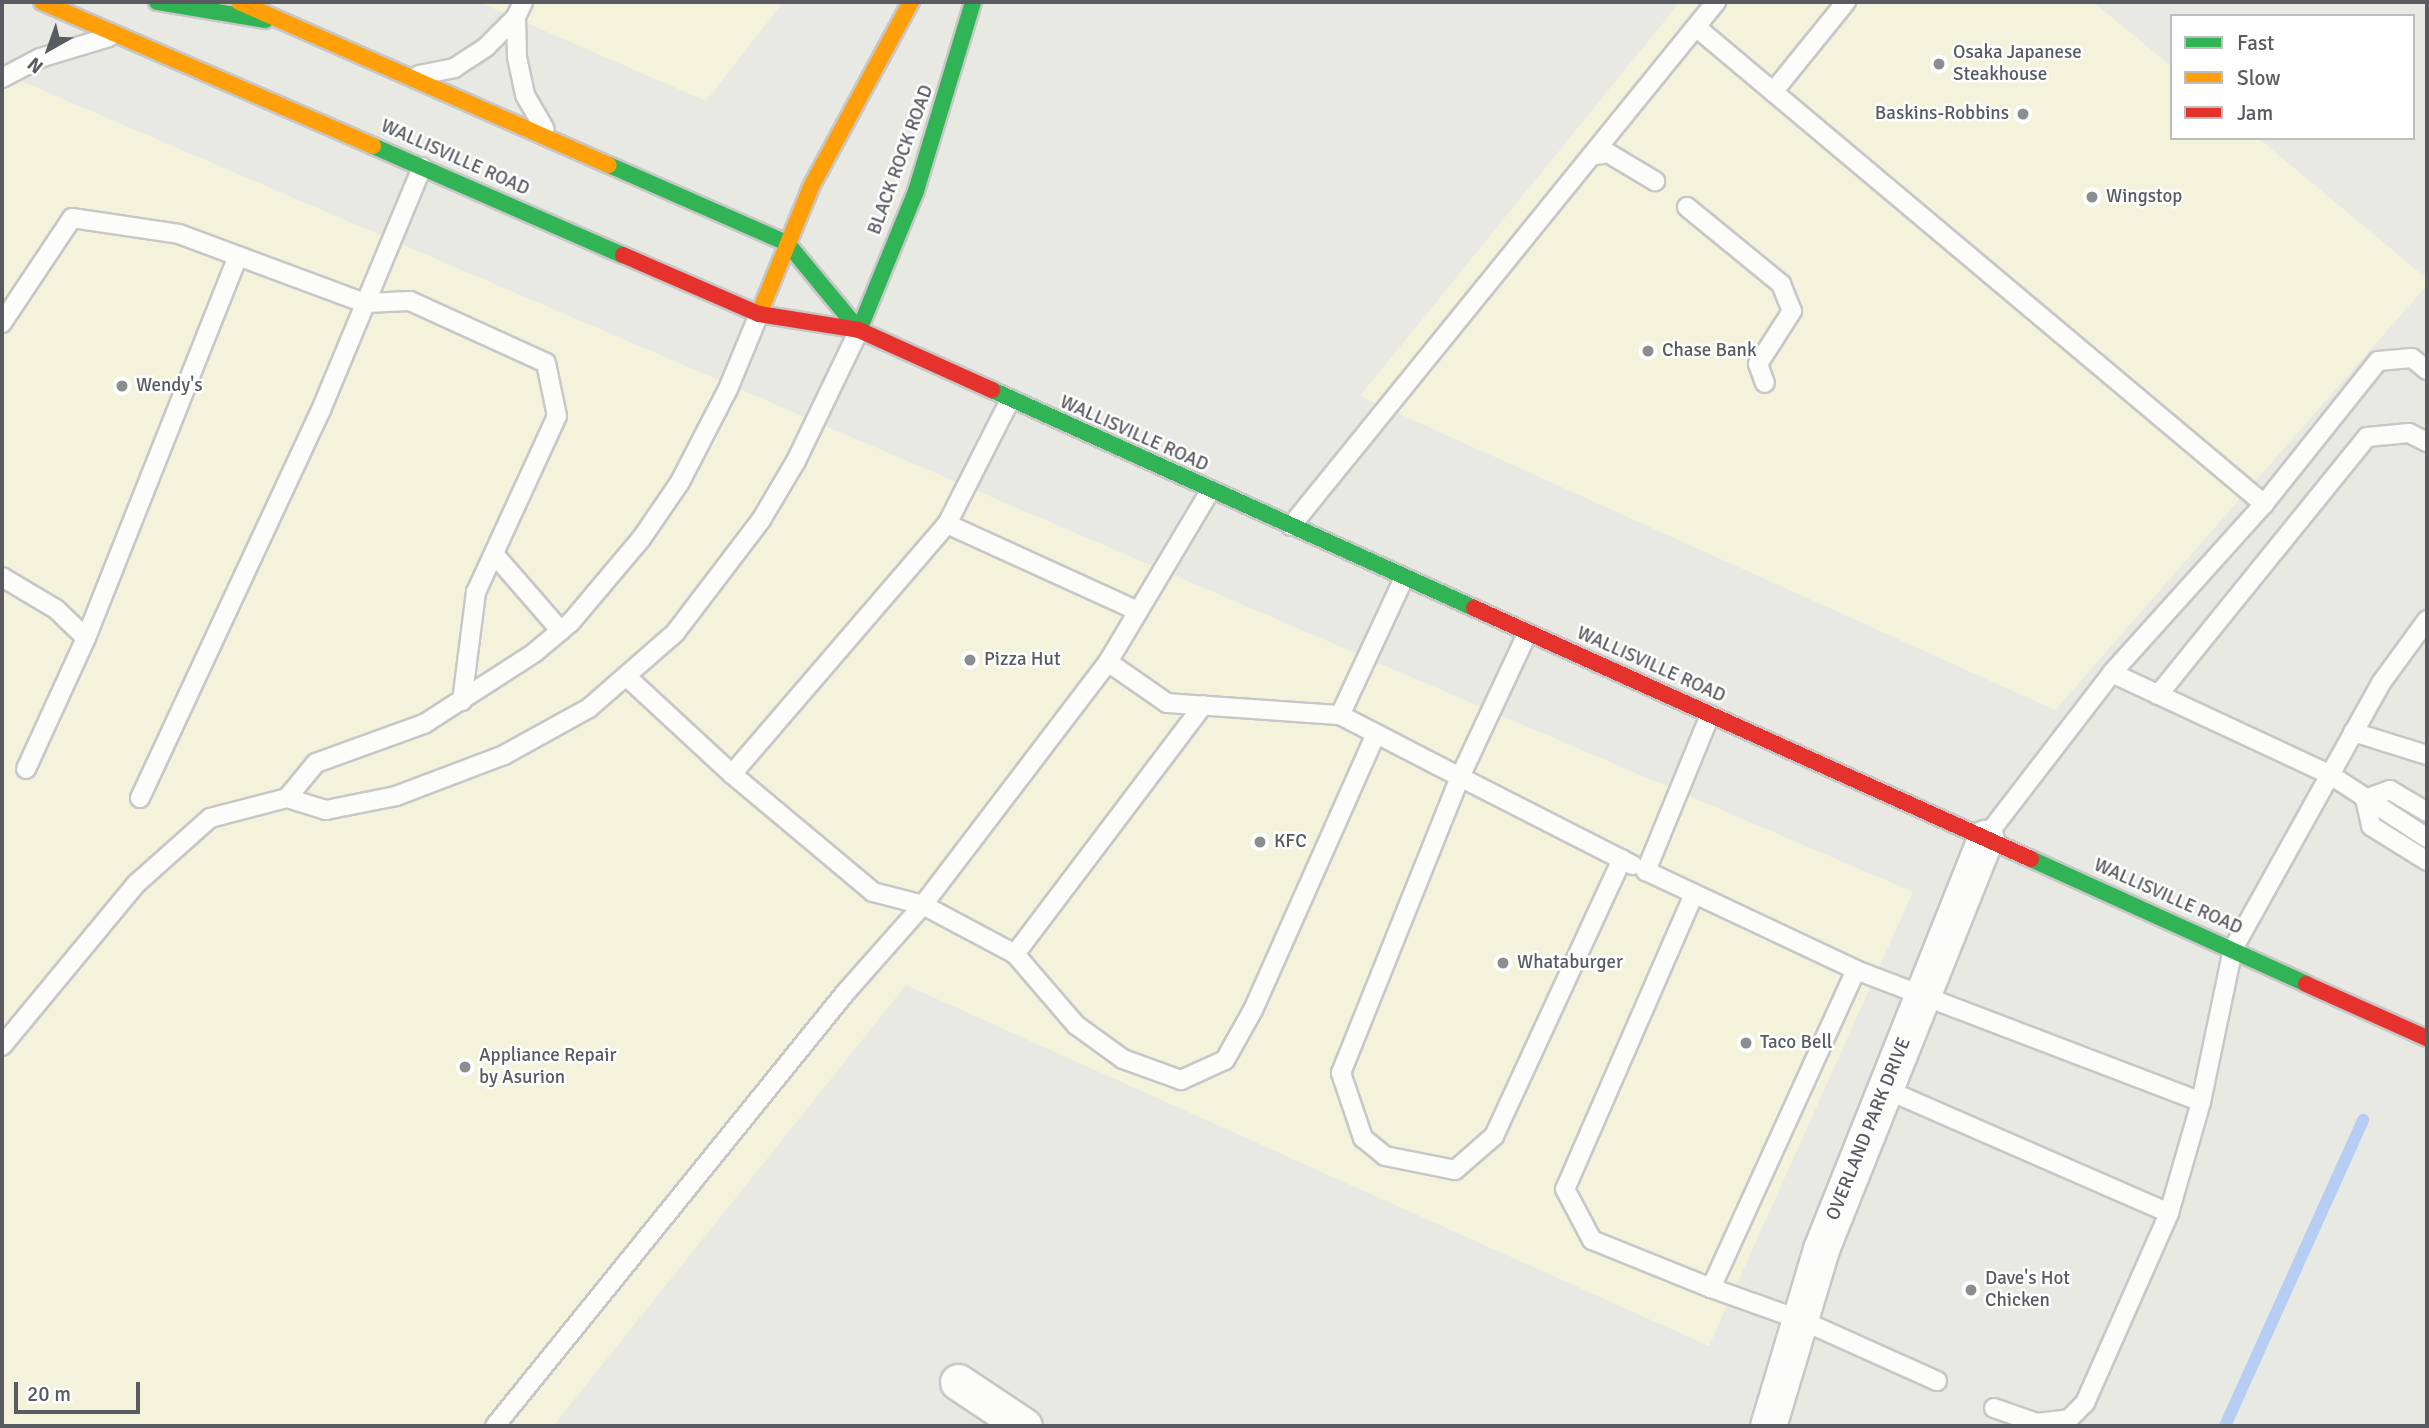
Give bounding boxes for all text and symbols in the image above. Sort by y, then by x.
north arrow [14,14,84,84]
legend [2170,14,2415,140]
text: Fast [2237,30,2274,56]
place label: Osaka Japanese Steakhouse [1953,42,2082,86]
text: N [23,52,48,79]
marker: Osaka Japanese Steakhouse [1931,56,1947,72]
text: Slow [2237,65,2281,91]
street label: BLACK ROCK ROAD [863,82,939,238]
text: Jam [2237,100,2273,126]
place label: Baskins-Robbins [1875,103,2009,125]
marker: Baskins-Robbins [2015,106,2031,122]
street label: WALLISVILLE ROAD [377,115,533,201]
place label: Wingstop [2106,186,2182,208]
marker: Wingstop [2084,189,2100,205]
place label: Chase Bank [1662,340,1756,362]
marker: Chase Bank [1640,343,1656,359]
place label: Wendy's [136,375,202,397]
marker: Wendy's [114,378,130,394]
street label: WALLISVILLE ROAD [1056,391,1212,477]
street label: WALLISVILLE ROAD [1573,622,1729,708]
place label: Pizza Hut [984,649,1061,671]
marker: Pizza Hut [962,652,978,668]
place label: KFC [1274,831,1307,853]
marker: KFC [1252,834,1268,850]
street label: WALLISVILLE ROAD [2090,854,2246,940]
place label: Whataburger [1517,952,1623,974]
marker: Whataburger [1495,955,1511,971]
place label: Taco Bell [1760,1032,1832,1054]
street label: OVERLAND PARK DRIVE [1822,1034,1916,1224]
marker: Taco Bell [1738,1035,1754,1051]
place label: Appliance Repair by Asurion [479,1045,616,1089]
marker: Appliance Repair by Asurion [457,1059,473,1075]
place label: Dave's Hot Chicken [1985,1268,2070,1312]
marker: Dave's Hot Chicken [1963,1282,1979,1298]
scale bar [18,1368,144,1412]
text: 20 m [27,1381,71,1407]

